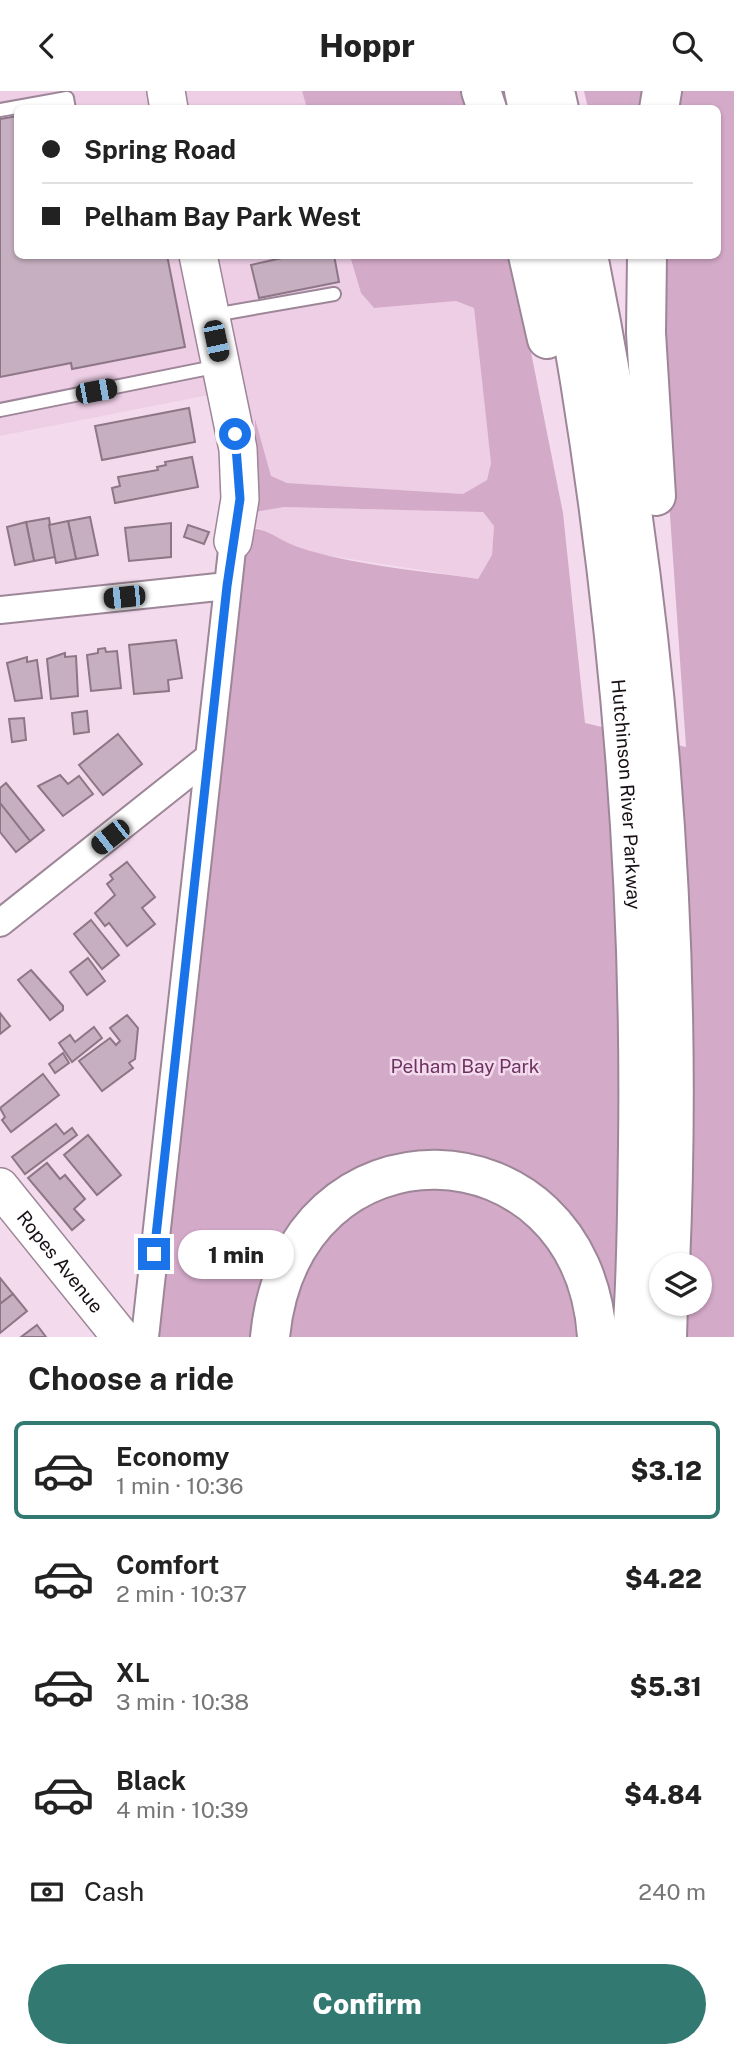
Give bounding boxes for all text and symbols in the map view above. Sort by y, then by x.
icon: back [28,27,66,65]
text: Hoppr [319,27,415,64]
icon: search [668,27,706,65]
text: Spring Road [84,134,236,165]
text: Pelham Bay Park West [84,201,361,232]
car [202,318,231,364]
car [74,377,119,405]
route start [219,418,251,450]
car [103,584,146,610]
street label: Hutchinson River Parkway [607,678,645,910]
car [87,816,134,858]
park label: Pelham Bay Park [391,1055,540,1077]
street label: Ropes Avenue [13,1206,108,1317]
callout: 1 min [178,1229,294,1279]
route end [138,1238,170,1270]
text: 1 min [208,1241,264,1268]
map controls [649,1253,712,1316]
button: layers [649,1253,712,1316]
text: Choose a ride [28,1360,234,1397]
icon: car [32,1439,95,1502]
text: Economy [116,1441,229,1472]
text: $3.12 [630,1455,702,1486]
text: 1 min · 10:36 [116,1472,244,1499]
icon: car [32,1547,95,1610]
text: Comfort [116,1549,219,1580]
text: $4.22 [625,1563,702,1594]
text: 2 min · 10:37 [116,1580,247,1607]
icon: car [32,1655,95,1718]
text: XL [116,1657,150,1688]
text: $5.31 [629,1671,702,1702]
text: 3 min · 10:38 [116,1688,249,1715]
icon: car [32,1763,95,1826]
text: Black [116,1765,186,1796]
text: $4.84 [624,1779,702,1810]
text: 4 min · 10:39 [116,1796,249,1823]
icon: cash [28,1873,66,1911]
text: Cash [84,1876,144,1907]
text: 240 m [638,1878,706,1905]
button: Confirm [28,1964,706,2044]

